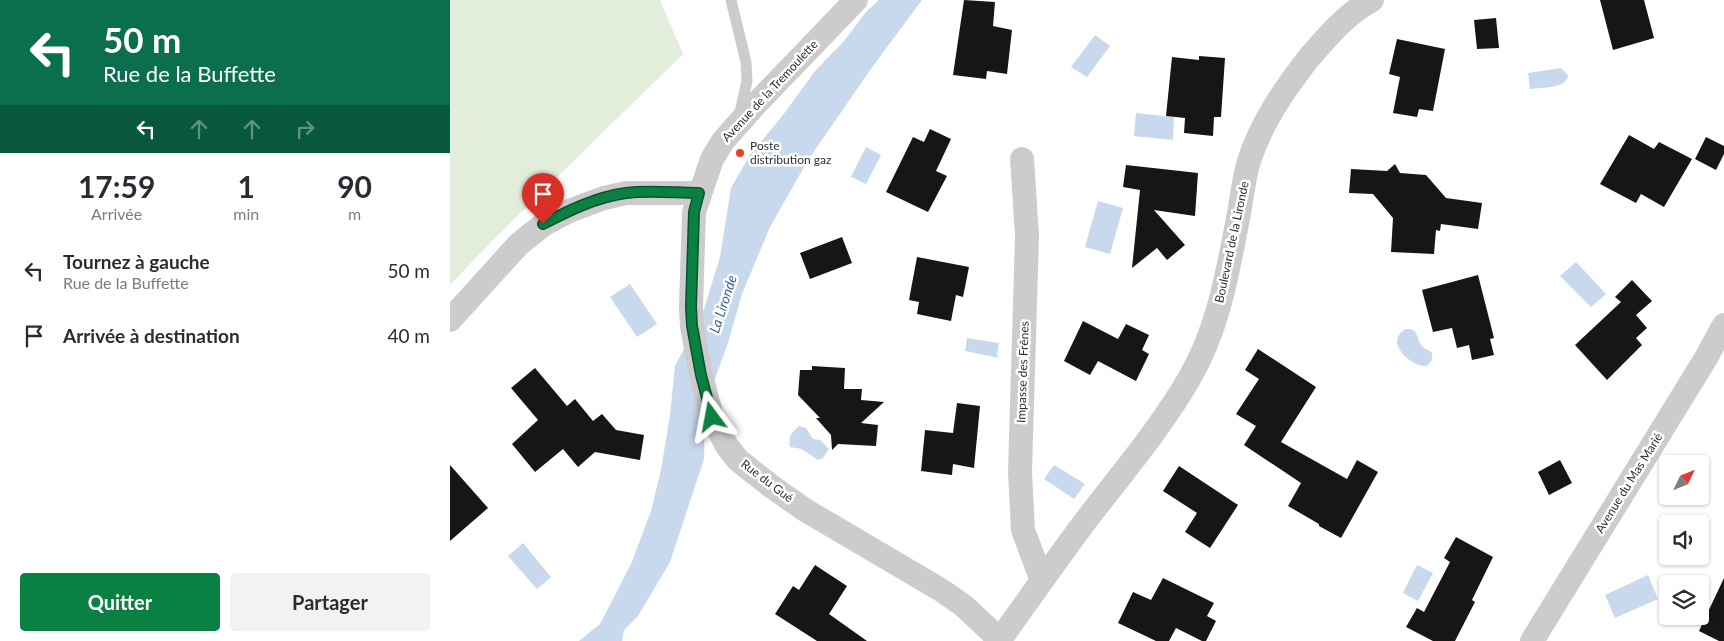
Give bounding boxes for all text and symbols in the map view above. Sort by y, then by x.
text: 50 m [103,18,181,60]
icon: left [20,20,85,85]
street label: Avenue de la Tremoulette [719,37,821,145]
text: Rue de la Buffette [103,60,276,87]
icon: left [132,115,160,143]
icon: ahead [185,115,213,143]
icon: ahead [238,115,266,143]
icon: right [291,115,319,143]
place label: Poste distribution gaz [750,138,832,167]
marker: Poste distribution gaz [734,147,746,159]
text: 17:59 [78,168,155,204]
text: 1 [238,168,255,204]
text: 90 [337,168,372,204]
pin [522,173,564,224]
icon: arrive [529,180,557,208]
street label: Boulevard de la Lironde [1211,180,1252,304]
text: Arrivée [91,204,142,223]
text: min [233,204,259,223]
text: m [348,204,361,223]
text: Tournez à gauche [63,250,210,273]
icon: left [20,257,48,285]
text: 50 m [387,259,430,282]
water label: La Lironde [705,272,740,335]
text: Rue de la Buffette [63,273,189,292]
street label: Impasse des Frênes [1013,321,1032,423]
icon: arrive [20,322,48,350]
text: Arrivée à destination [63,324,240,347]
text: 40 m [387,324,430,347]
position arrow [685,390,737,442]
street label: Avenue du Mas Marié [1592,430,1665,535]
north arrow [1659,455,1709,505]
map controls [1659,455,1709,625]
street label: Rue du Gué [738,456,796,505]
button: sound [1659,515,1709,565]
button: Quitter [20,573,220,631]
button: Partager [230,573,430,631]
button: layers [1659,575,1709,625]

